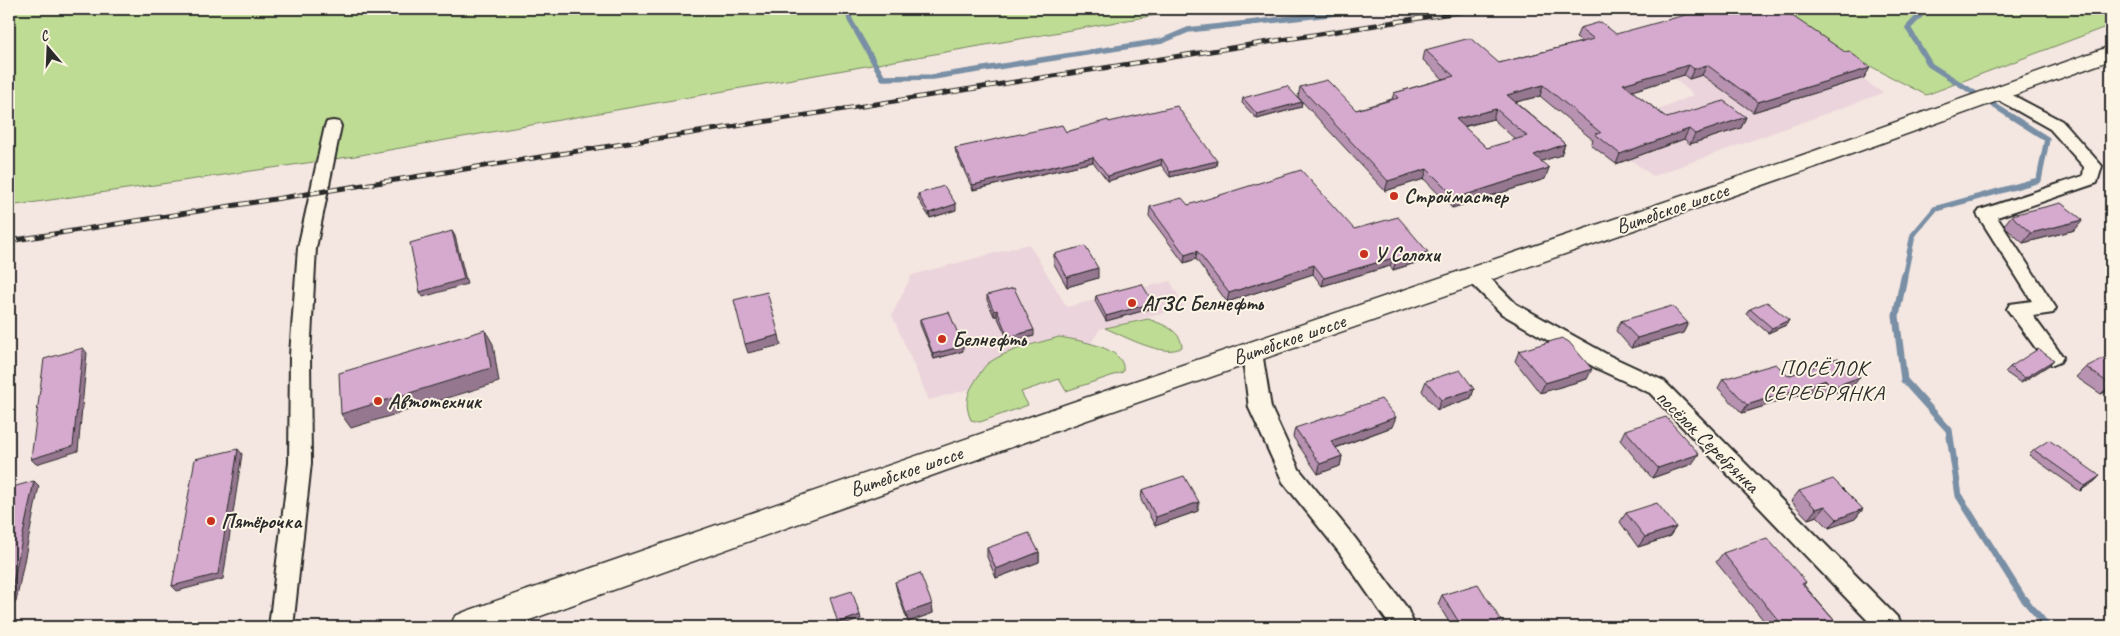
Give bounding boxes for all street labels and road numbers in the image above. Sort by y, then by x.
street label: Витебское шоссе [1612,176,1733,239]
street label: Витебское шоссе [1229,307,1350,370]
street label: посёлок Серебрянка [1651,384,1766,499]
street label: Витебское шоссе [846,439,967,502]

